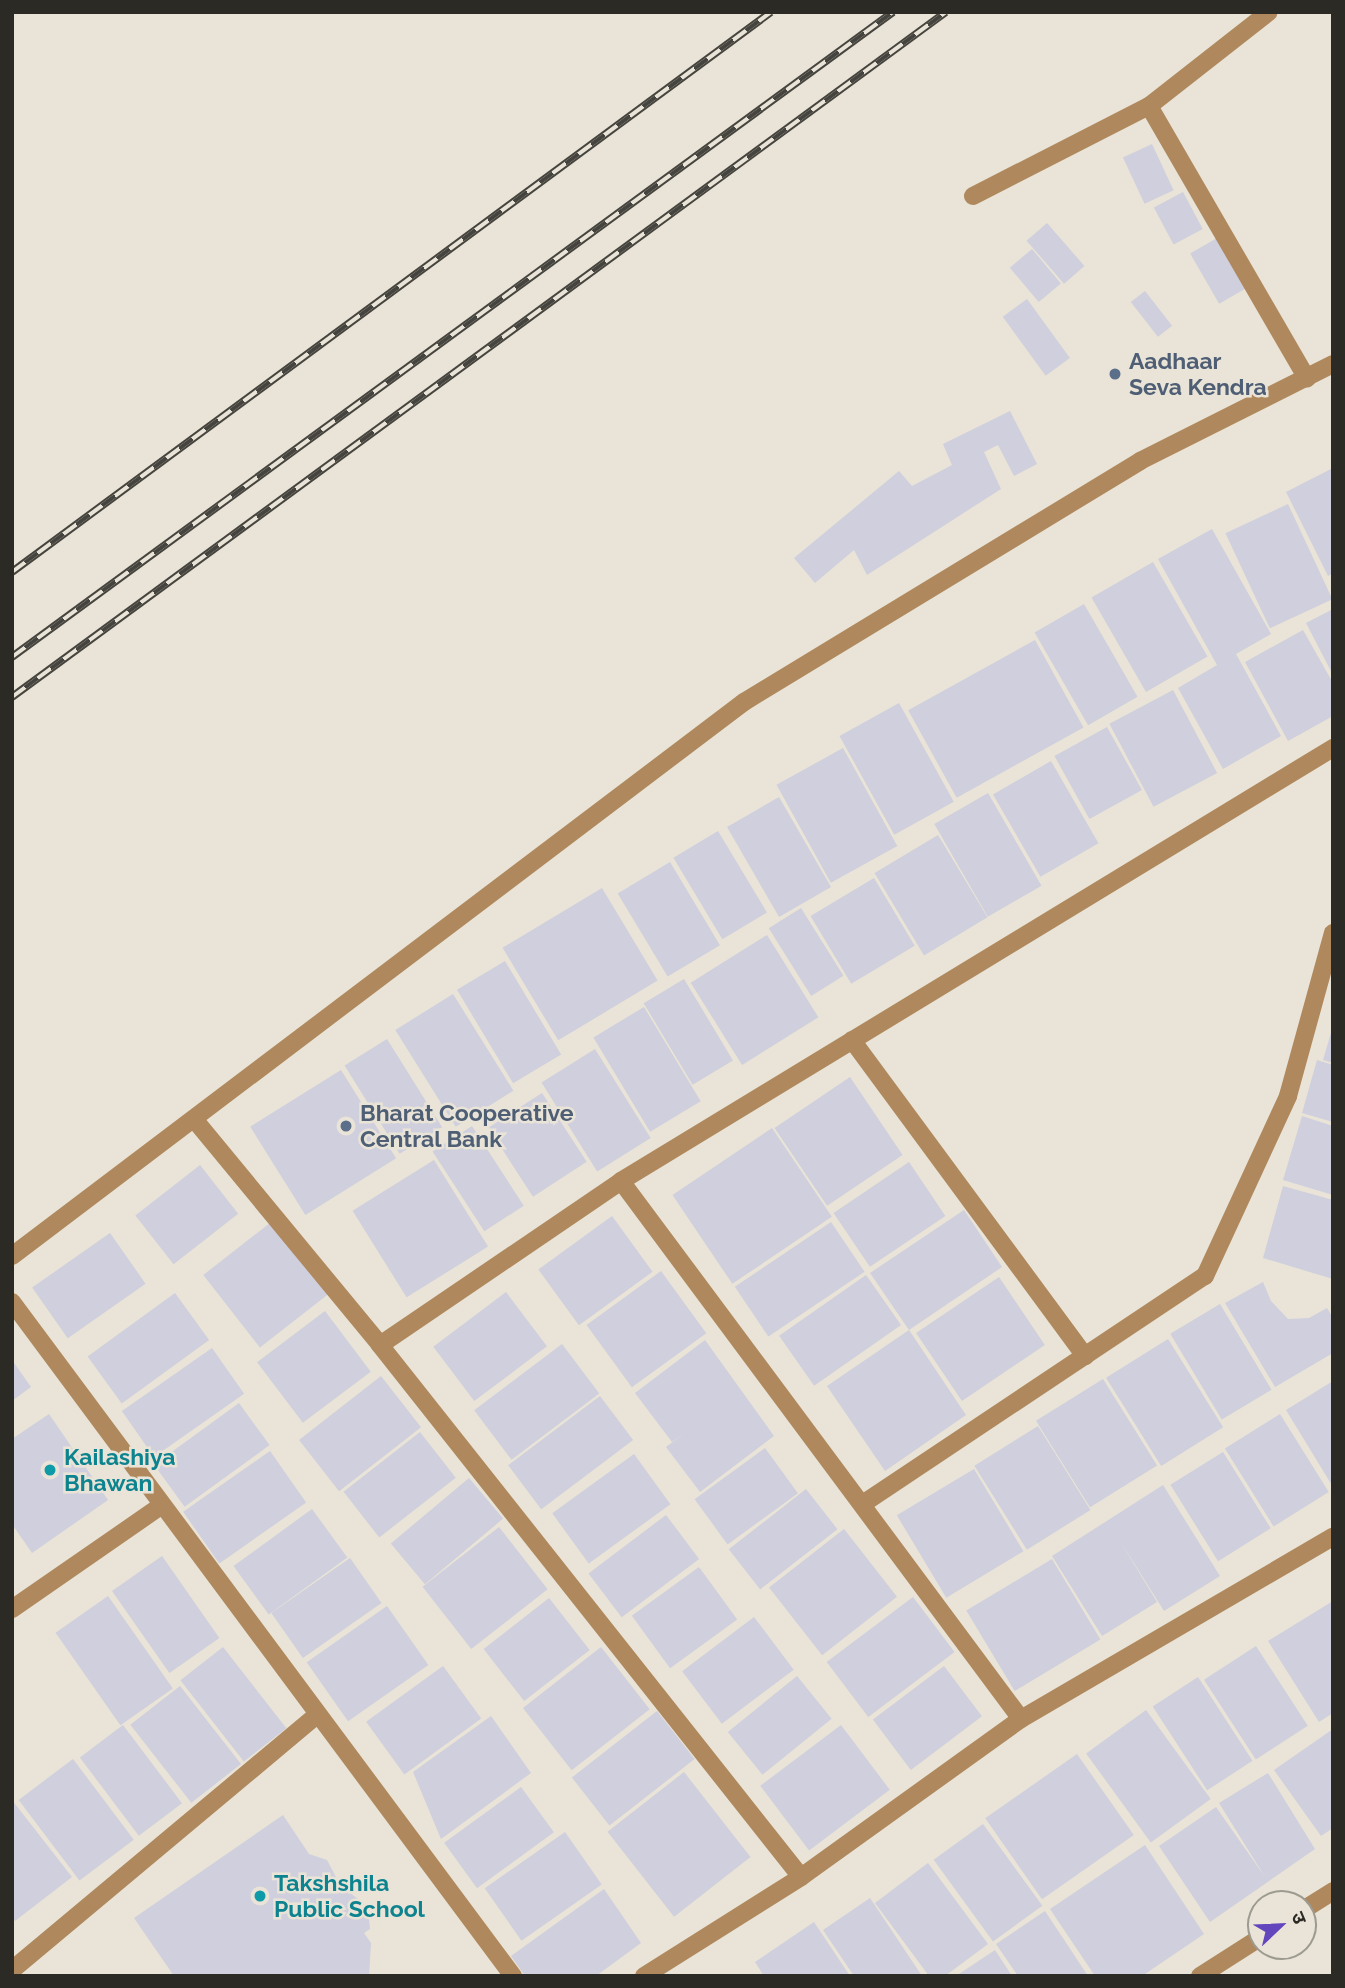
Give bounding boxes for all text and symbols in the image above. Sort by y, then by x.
place label: Aadhaar Seva Kendra [1129,347,1267,401]
marker: Aadhaar Seva Kendra [1107,366,1123,382]
place label: Bharat Cooperative Central Bank [360,1099,574,1153]
marker: Bharat Cooperative Central Bank [338,1118,354,1134]
place label: Kailashiya Bhawan [64,1443,176,1497]
marker: Kailashiya Bhawan [42,1462,58,1478]
place label: Takshshila Public School [274,1869,425,1923]
marker: Takshshila Public School [252,1888,268,1904]
north arrow [1247,1890,1317,1960]
text: उ [1287,1908,1312,1927]

